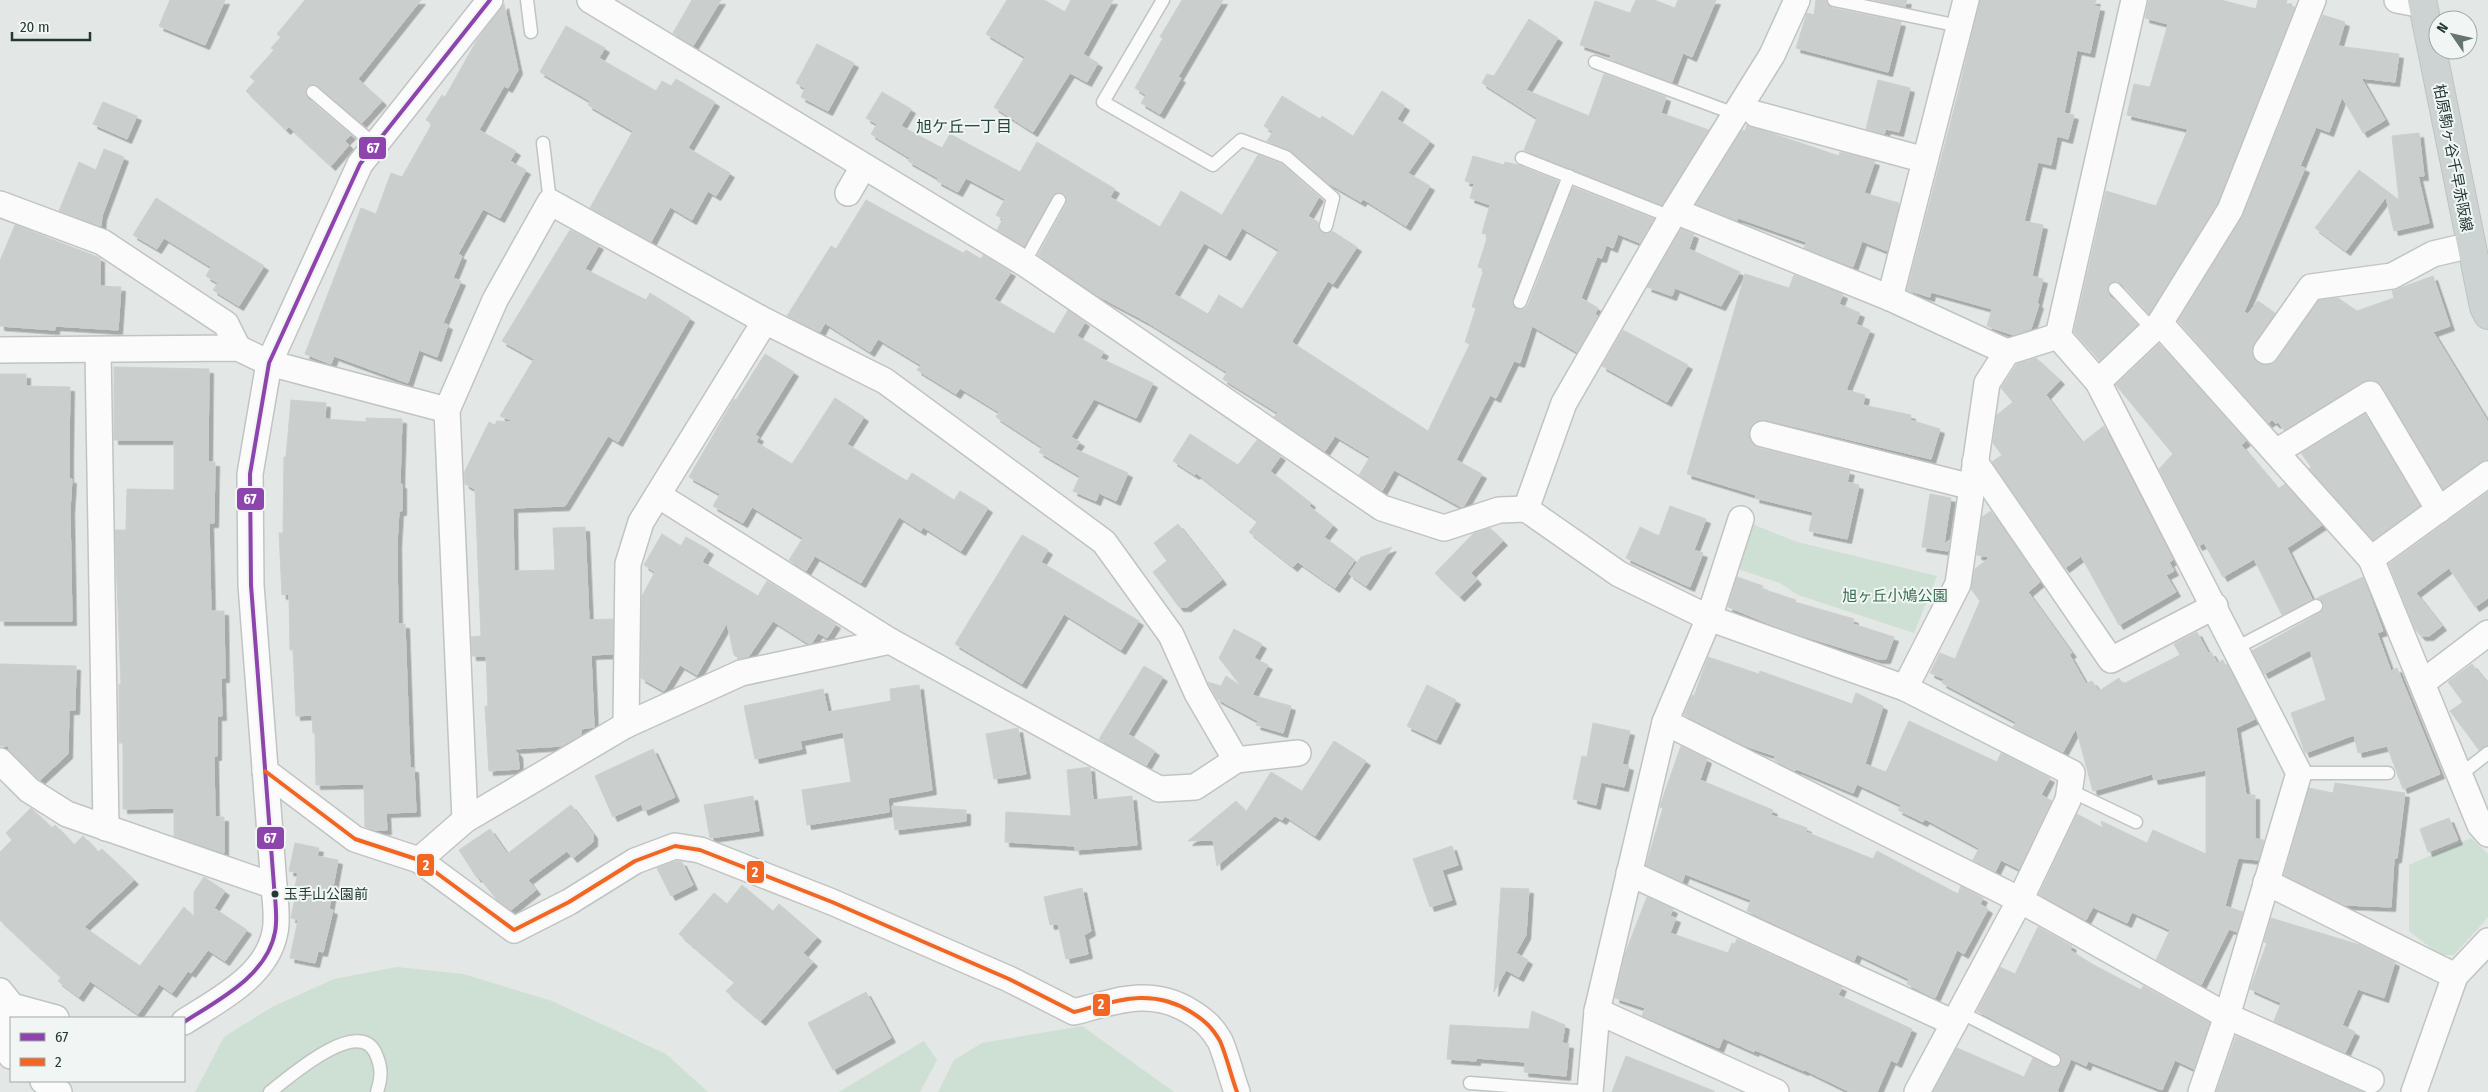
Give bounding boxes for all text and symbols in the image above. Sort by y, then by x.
scale bar [12,10,90,42]
north arrow [2428,10,2478,60]
text: 20 m [20,18,50,36]
text: N [2433,20,2452,36]
street label: 柏原駒ヶ谷千早赤阪線 [2430,83,2476,233]
district label: 旭ケ丘一丁目 [916,117,1012,136]
line badge: 67 [358,136,387,160]
text: 67 [366,140,380,157]
line badge: 67 [236,487,265,511]
text: 67 [243,491,257,508]
park label: 旭ヶ丘小鳩公園 [1842,587,1948,605]
line badge: 67 [256,826,285,850]
text: 67 [263,830,277,847]
line badge: 2 [416,853,435,877]
text: 2 [422,857,430,874]
line badge: 2 [746,860,765,884]
text: 2 [751,864,759,881]
place label: 玉手山公園前 [284,886,368,903]
marker: 玉手山公園前 [270,889,280,899]
line badge: 2 [1092,993,1111,1017]
text: 2 [1097,996,1105,1013]
legend [10,1017,185,1082]
text: 67 [55,1028,68,1046]
text: 2 [55,1053,62,1071]

